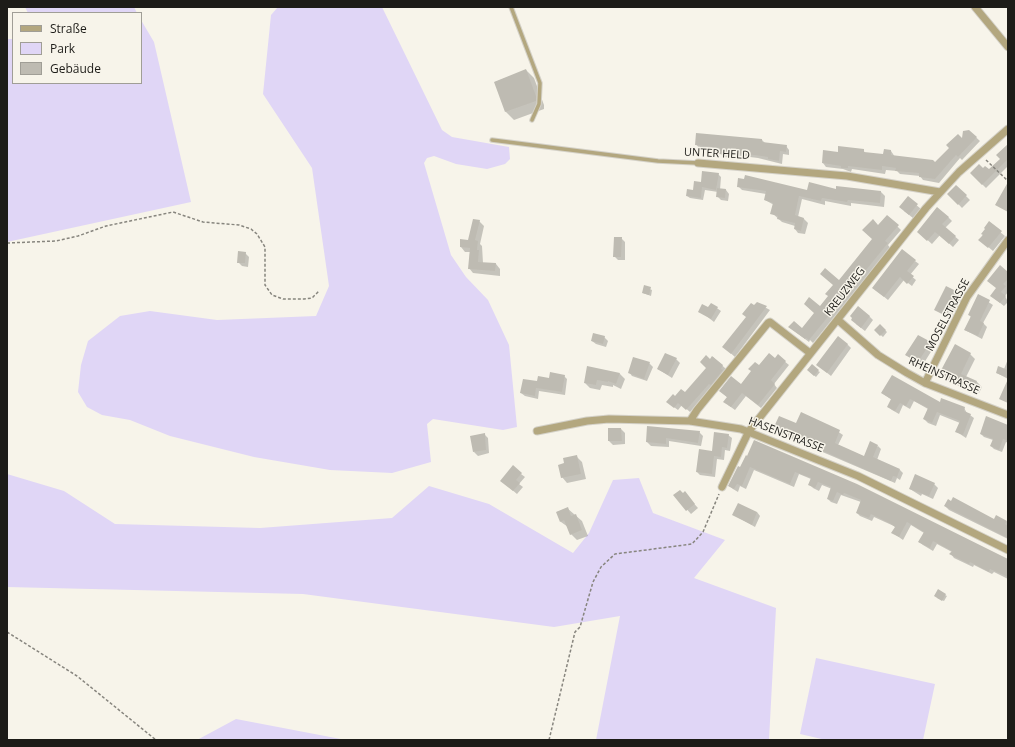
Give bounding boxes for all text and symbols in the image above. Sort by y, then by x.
legend [12,12,142,84]
text: Straße [50,20,87,37]
text: Park [50,40,75,57]
text: Gebäude [50,60,101,77]
street label: UNTER HELD [684,146,750,162]
street label: KREUZWEG [822,265,868,319]
street label: MOSELSTRASSE [923,276,973,354]
street label: RHEINSTRASSE [906,354,982,398]
street label: HASENSTRASSE [747,415,825,455]

